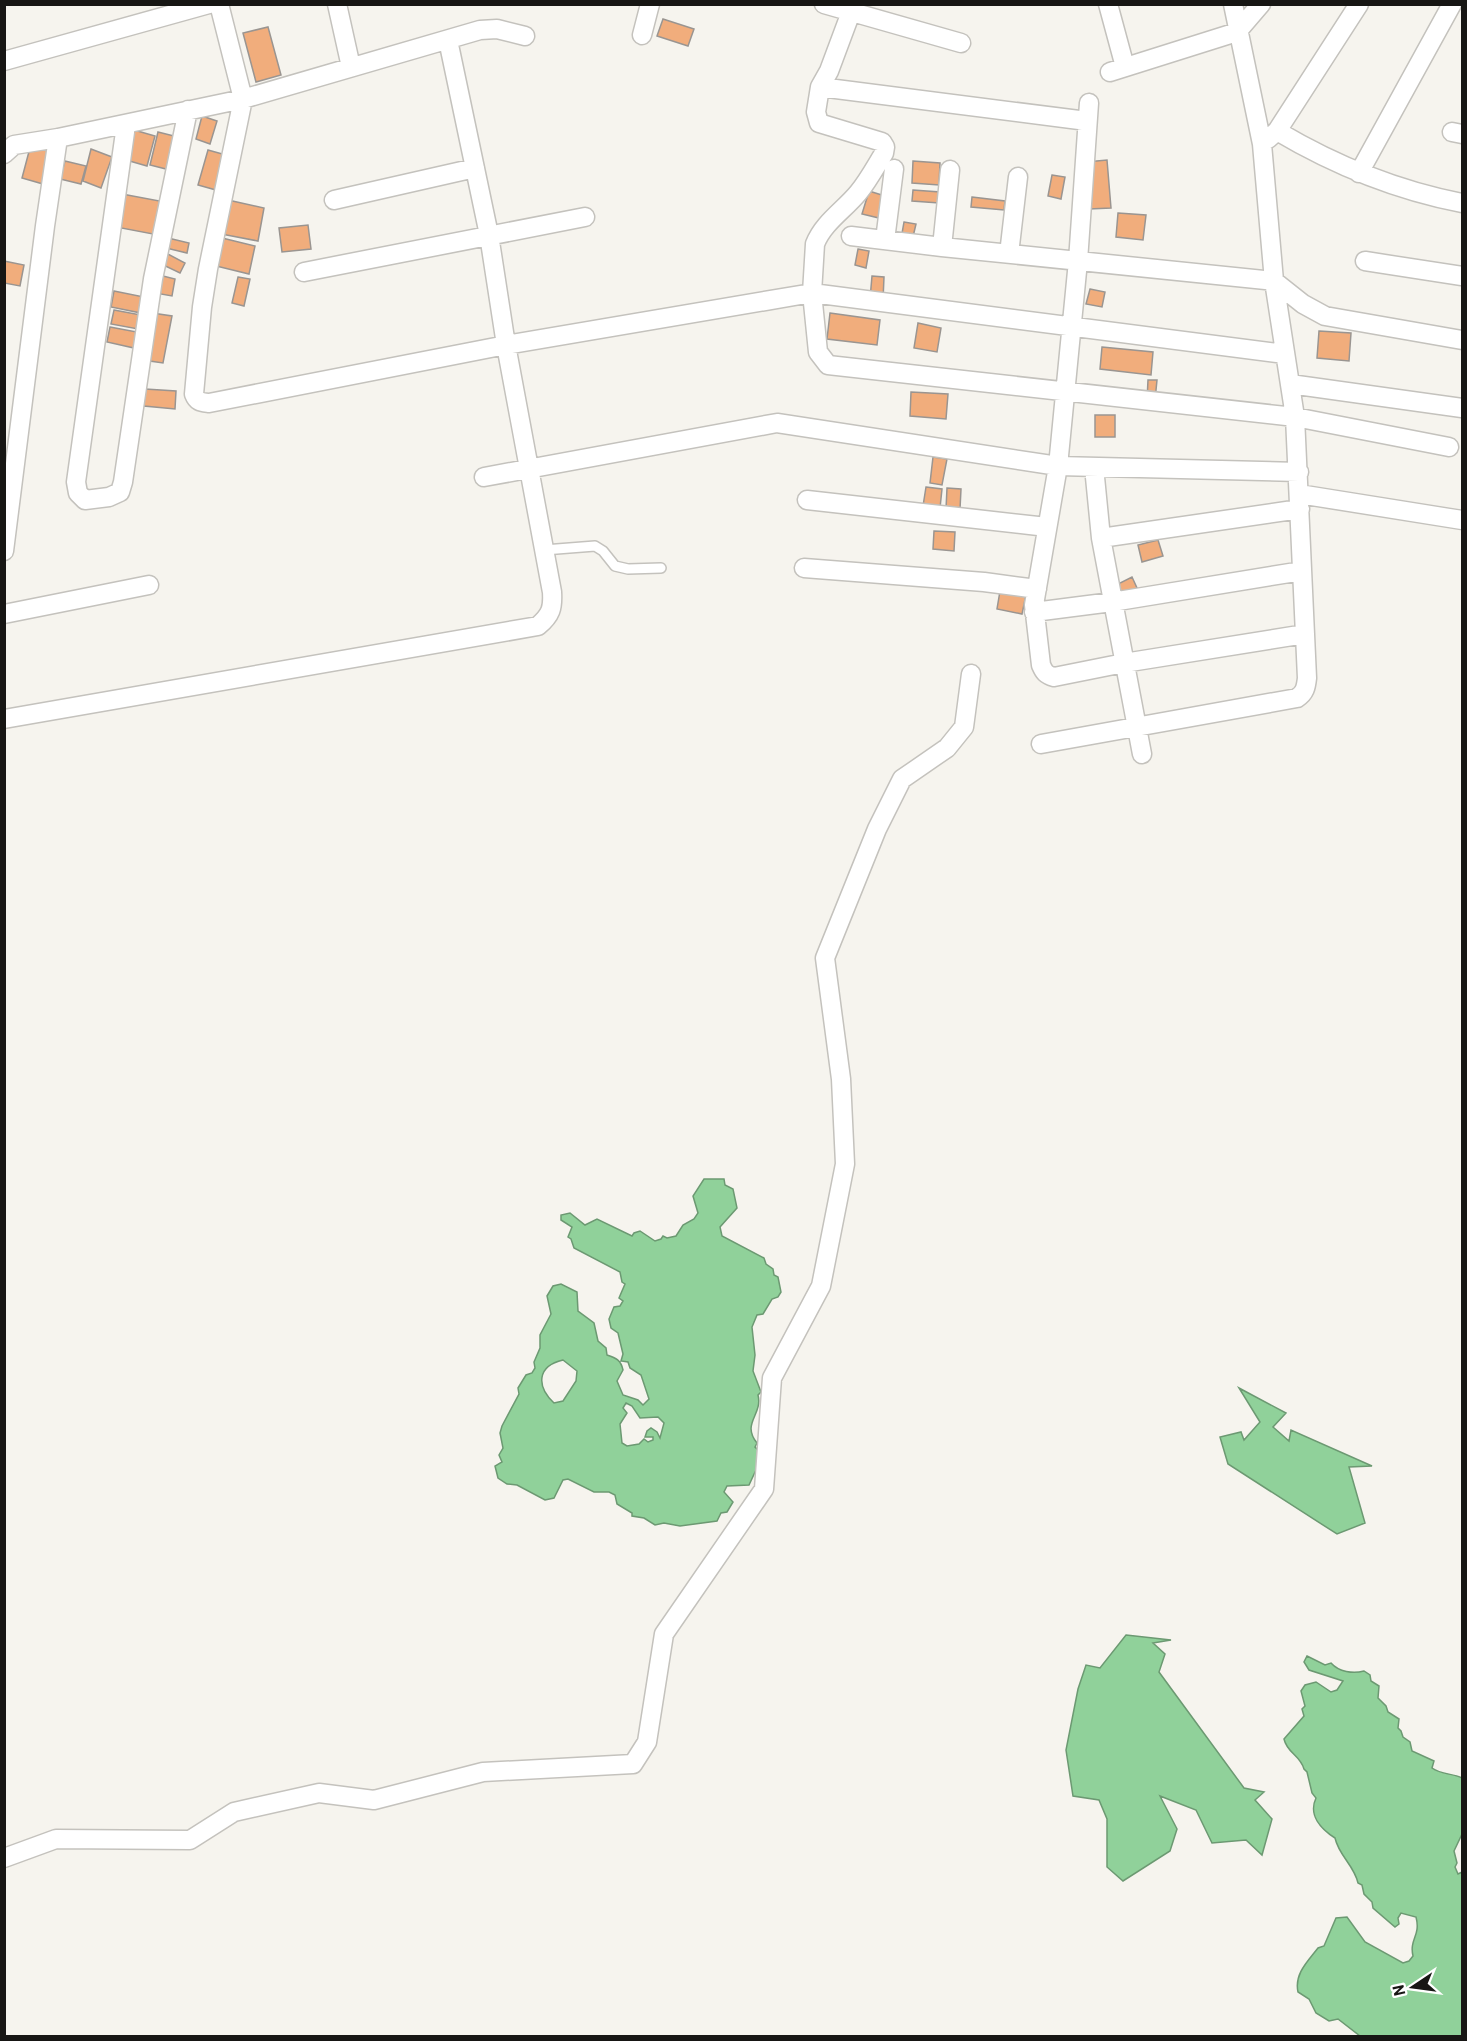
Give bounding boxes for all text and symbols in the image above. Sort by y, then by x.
north arrow [1383,1957,1443,2017]
text: N [1387,1983,1408,1998]

